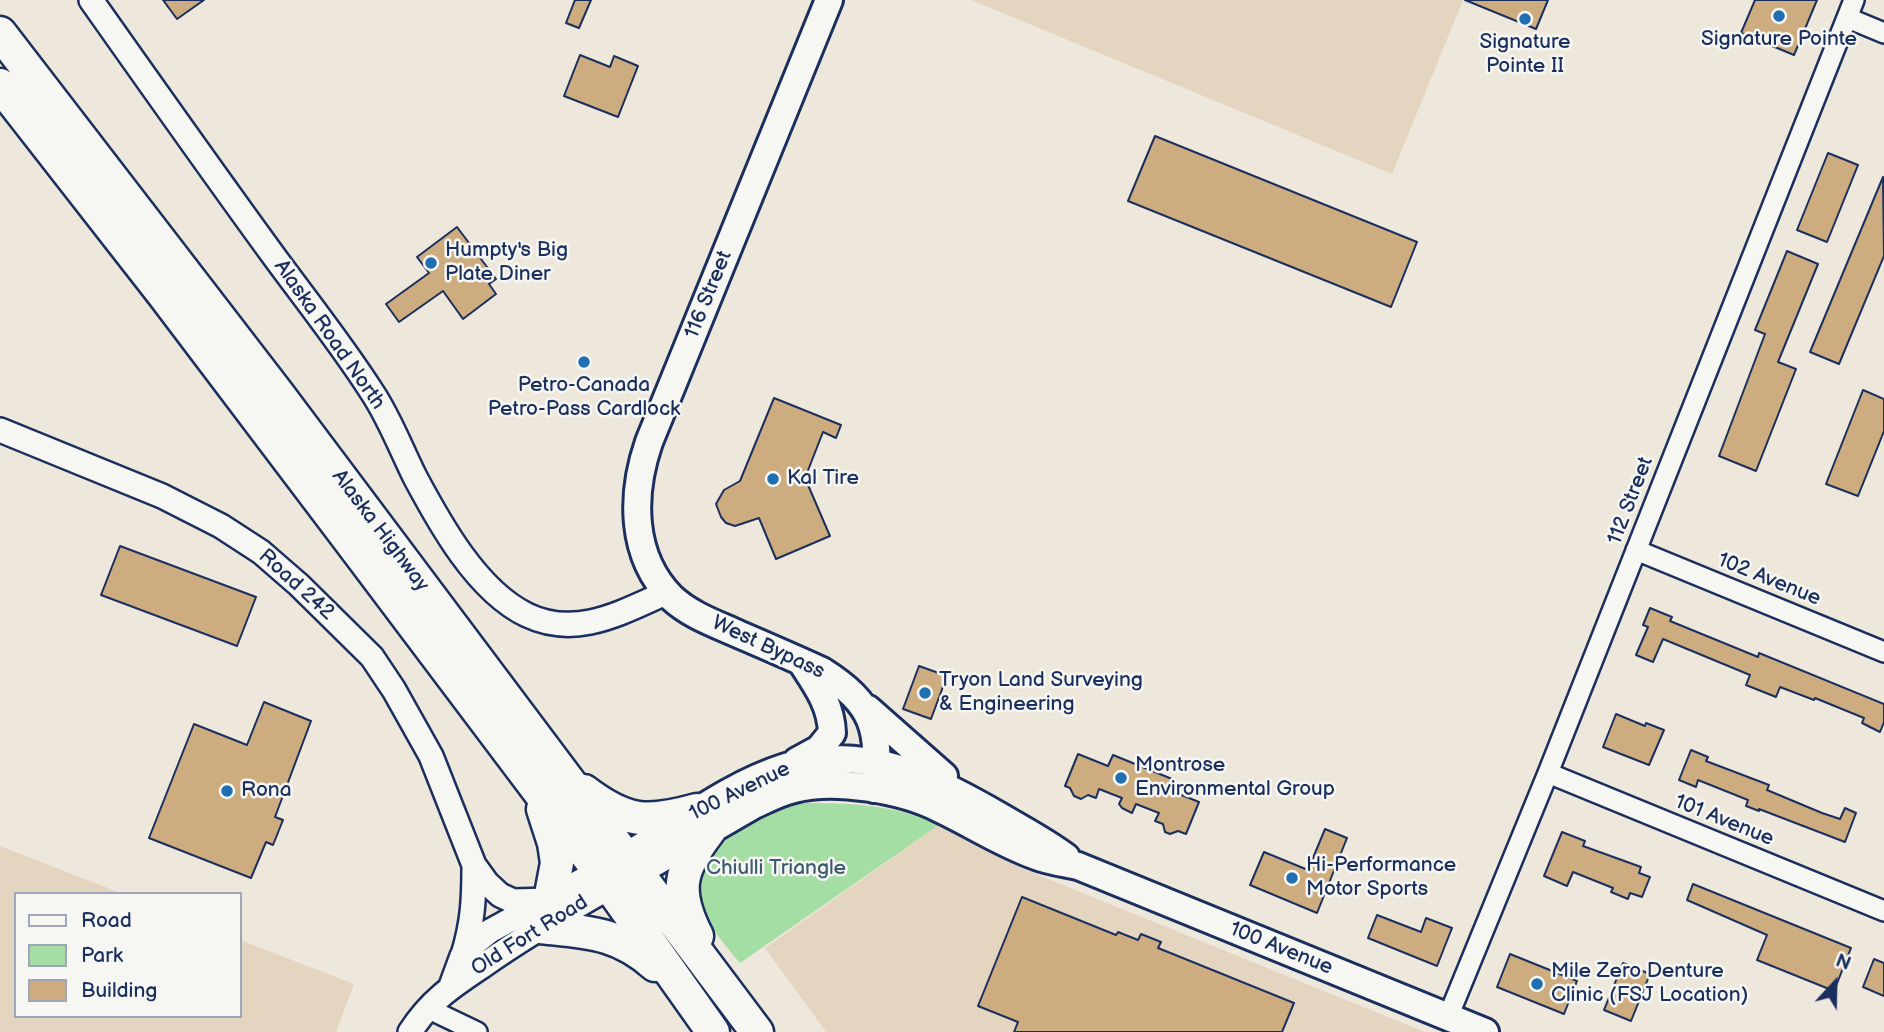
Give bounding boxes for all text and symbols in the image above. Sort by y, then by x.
marker: Signature Pointe [1771,8,1787,24]
marker: Signature Pointe II [1517,11,1533,27]
place label: Signature Pointe [1701,27,1857,53]
place label: Signature Pointe II [1479,30,1571,80]
place label: Humpty's Big Plate Diner [445,238,568,288]
street label: 116 Street [680,247,738,343]
street label: Alaska Road North [268,255,390,415]
marker: Humpty's Big Plate Diner [423,255,439,271]
marker: Petro-Canada Petro-Pass Cardlock [576,354,592,370]
place label: Petro-Canada Petro-Pass Cardlock [488,373,680,423]
street label: 112 Street [1603,454,1659,548]
street label: Alaska Highway [326,465,434,597]
place label: Kal Tire [787,466,859,492]
marker: Kal Tire [765,471,781,487]
street label: Road 242 [253,544,339,626]
street label: 102 Avenue [1714,548,1824,612]
street label: West Bypass [708,611,828,685]
place label: Tryon Land Surveying & Engineering [939,668,1143,718]
marker: Tryon Land Surveying & Engineering [917,685,933,701]
place label: Montrose Environmental Group [1135,753,1335,803]
street label: 100 Avenue [686,757,794,827]
marker: Montrose Environmental Group [1113,770,1129,786]
place label: Rona [241,778,292,804]
marker: Rona [219,783,235,799]
street label: 101 Avenue [1671,790,1777,852]
place label: Hi-Performance Motor Sports [1306,853,1456,903]
park label: Chiulli Triangle [706,856,846,882]
marker: Hi-Performance Motor Sports [1284,870,1300,886]
street label: Old Fort Road [467,890,593,982]
legend [14,892,242,1018]
text: Road [81,908,132,933]
street label: 100 Avenue [1226,917,1336,981]
text: Park [81,943,123,968]
north arrow [1800,948,1870,1018]
text: N [1832,950,1854,976]
place label: Mile Zero Denture Clinic (FSJ Location) [1551,959,1748,1009]
marker: Mile Zero Denture Clinic (FSJ Location) [1529,976,1545,992]
text: Building [81,978,157,1003]

